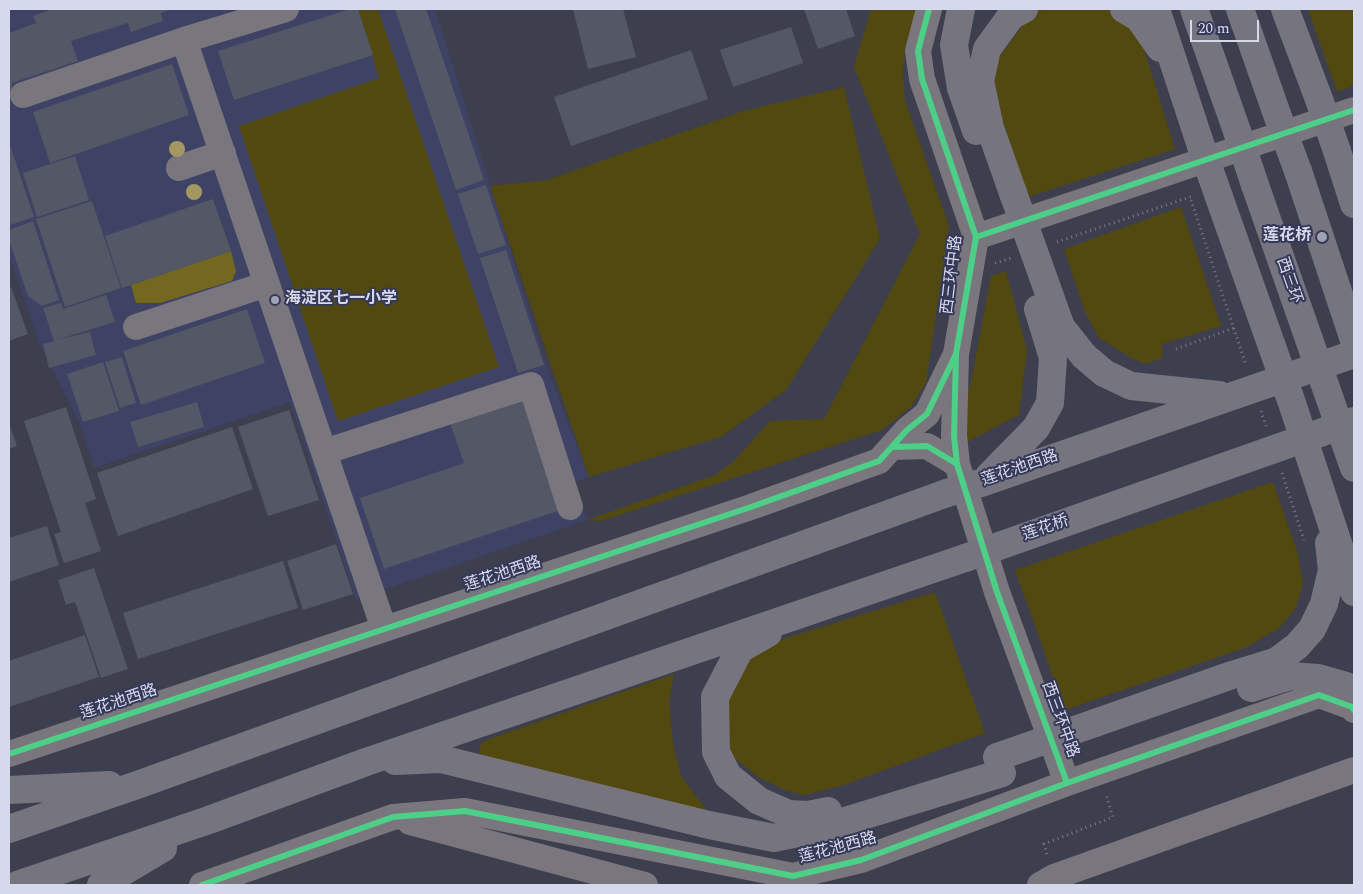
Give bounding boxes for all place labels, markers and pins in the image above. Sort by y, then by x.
place label: 莲花桥 [1263,227,1311,247]
marker: 莲花桥 [1315,230,1329,244]
place label: 海淀区七一小学 [285,290,397,310]
marker: 海淀区七一小学 [269,294,281,306]

